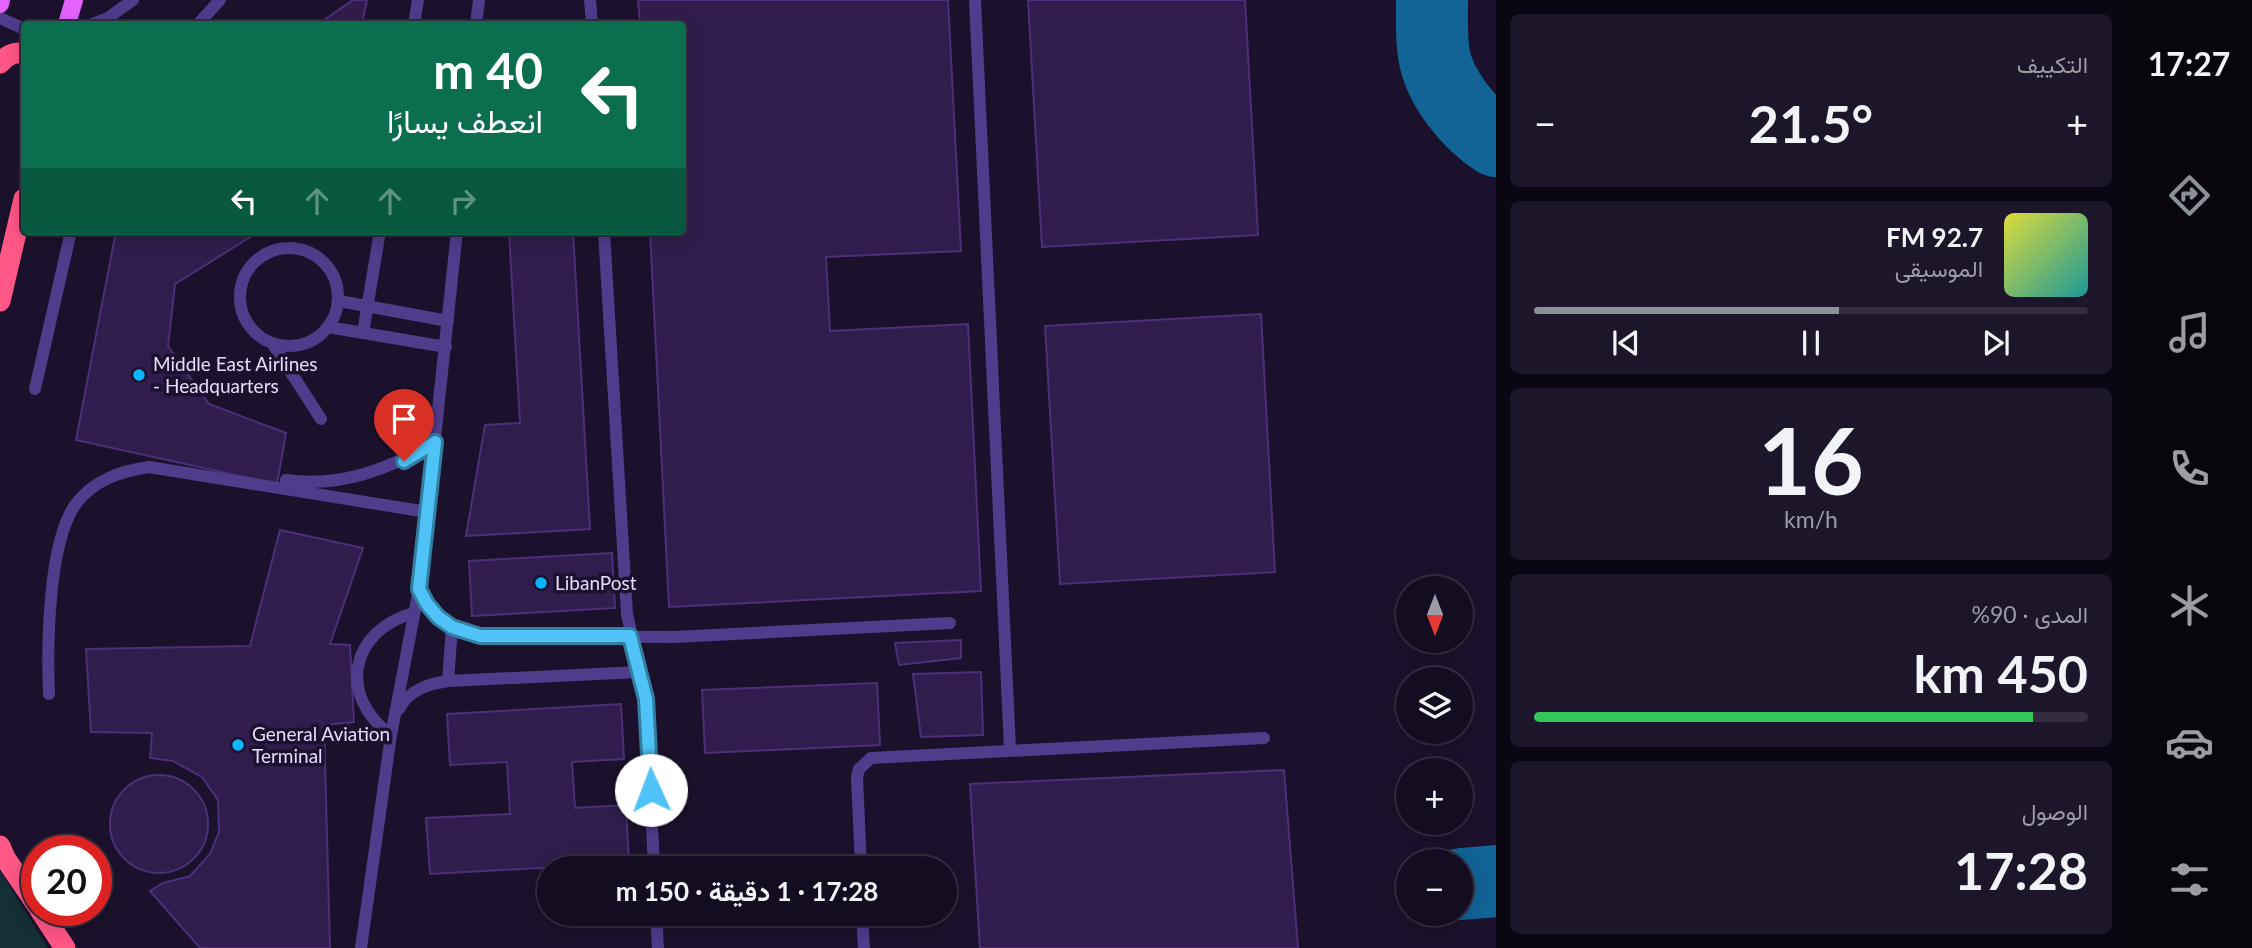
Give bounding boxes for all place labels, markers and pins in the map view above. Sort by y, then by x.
place label: Middle East Airlines - Headquarters [153,352,318,397]
marker: Middle East Airlines - Headquarters [131,367,147,383]
pin [374,389,434,461]
place label: LibanPost [555,571,637,594]
marker: LibanPost [533,575,549,591]
place label: General Aviation Terminal [252,722,390,767]
marker: General Aviation Terminal [230,737,246,753]

